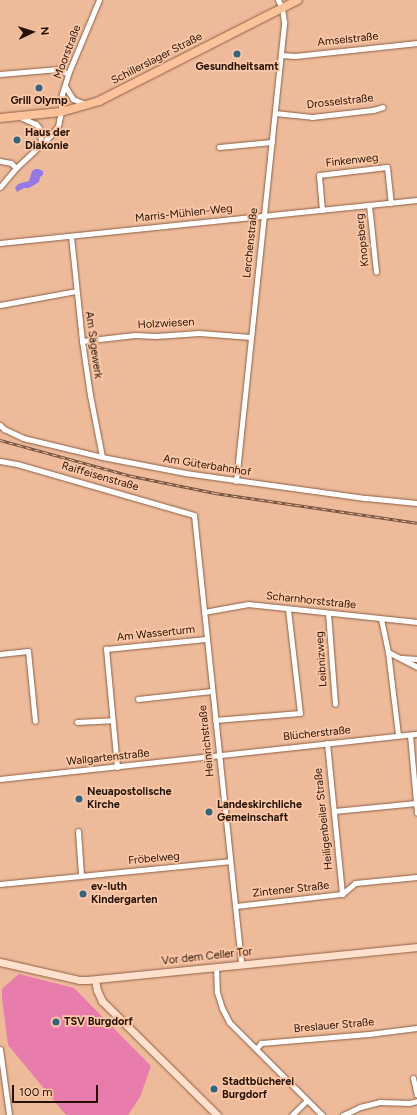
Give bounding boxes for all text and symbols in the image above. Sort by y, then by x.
north arrow [12,12,52,52]
street label: Moorstraße [52,23,84,81]
text: N [38,26,51,36]
street label: Schillerslager Straße [109,30,205,88]
street label: Amselstraße [317,30,379,50]
marker: Gesundheitsamt [232,49,242,59]
place label: Gesundheitsamt [195,60,279,74]
marker: Grill Olymp [34,83,44,93]
street label: Drosselstraße [306,92,374,112]
place label: Grill Olymp [10,94,68,108]
place label: Haus der Diakonie [25,127,70,153]
marker: Haus der Diakonie [12,135,22,145]
street label: Finkenweg [325,152,379,170]
street label: Marris-Mühlen-Weg [135,202,233,226]
street label: Lerchenstraße [241,207,261,279]
street label: Knopsberg [354,213,372,267]
street label: Am Sägewerk [82,311,104,379]
street label: Holzwiesen [137,316,195,332]
street label: Am Güterbahnhof [162,453,252,479]
street label: Raiffeisenstraße [60,460,140,494]
street label: Scharnhorststraße [265,590,357,612]
street label: Am Wasserturm [116,623,196,645]
street label: Leibnizweg [313,631,331,687]
street label: Heinrichstraße [197,704,217,778]
street label: Blücherstraße [283,724,351,744]
street label: Wallgartenstraße [66,747,150,769]
street label: Heiligenbeiler Straße [312,767,336,871]
place label: Neuapostolische Kirche [87,786,172,812]
marker: Neuapostolische Kirche [74,794,84,804]
place label: Landeskirchliche Gemeinschaft [217,799,302,825]
marker: Landeskirchliche Gemeinschaft [204,807,214,817]
street label: Fröbelweg [128,850,180,868]
street label: Zintener Straße [252,879,330,901]
place label: ev-luth Kindergarten [91,881,158,907]
marker: ev-luth Kindergarten [78,889,88,899]
street label: Vor dem Celler Tor [161,946,253,968]
place label: TSV Burgdorf [64,1015,133,1029]
street label: Breslauer Straße [293,1016,375,1036]
marker: TSV Burgdorf [51,1017,61,1027]
place label: Stadtbücherei Burgdorf [222,1076,294,1102]
scale bar [14,1077,100,1103]
marker: Stadtbücherei Burgdorf [209,1084,219,1094]
text: 100 m [19,1085,53,1099]

